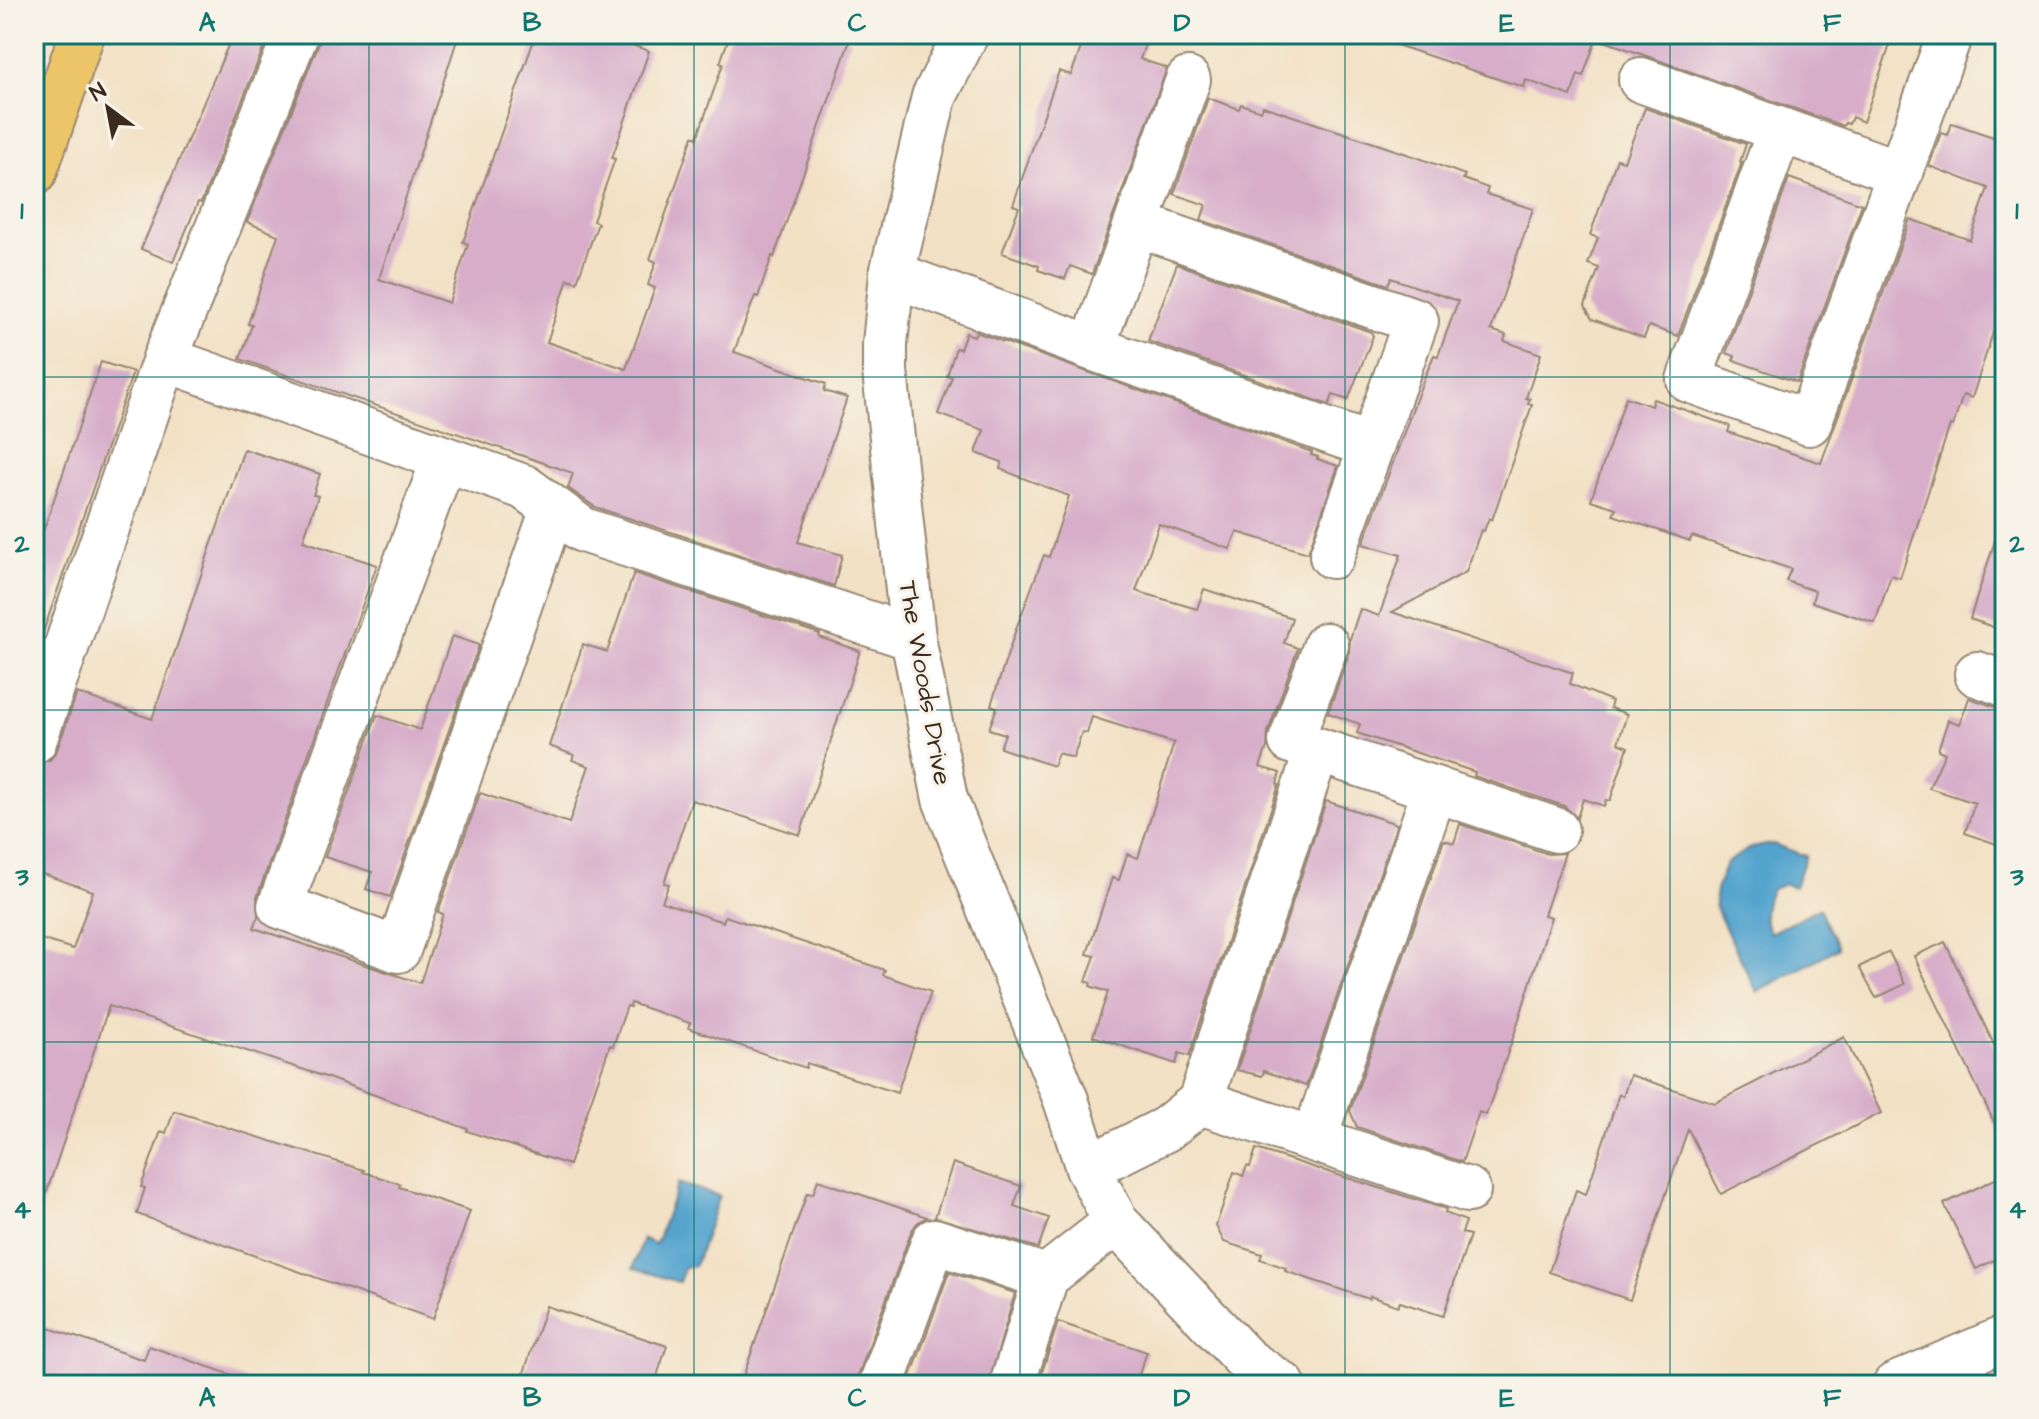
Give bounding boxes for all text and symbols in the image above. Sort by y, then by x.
text: A [199,5,216,41]
text: B [523,5,542,41]
text: C [848,5,867,41]
text: D [1174,5,1191,41]
text: E [1499,5,1515,41]
text: F [1823,5,1842,41]
north arrow [68,68,148,148]
text: N [84,75,112,109]
text: 1 [20,193,24,229]
text: 1 [2015,193,2019,229]
text: 2 [14,526,30,562]
text: 2 [2009,526,2025,562]
street label: The Woods Drive [889,578,961,788]
text: 3 [14,859,29,895]
text: 3 [2009,859,2024,895]
text: 4 [13,1192,31,1228]
text: 4 [2008,1192,2026,1228]
text: A [199,1380,216,1416]
text: B [523,1380,542,1416]
text: C [848,1380,867,1416]
text: D [1174,1380,1191,1416]
text: E [1499,1380,1515,1416]
text: F [1823,1380,1842,1416]

